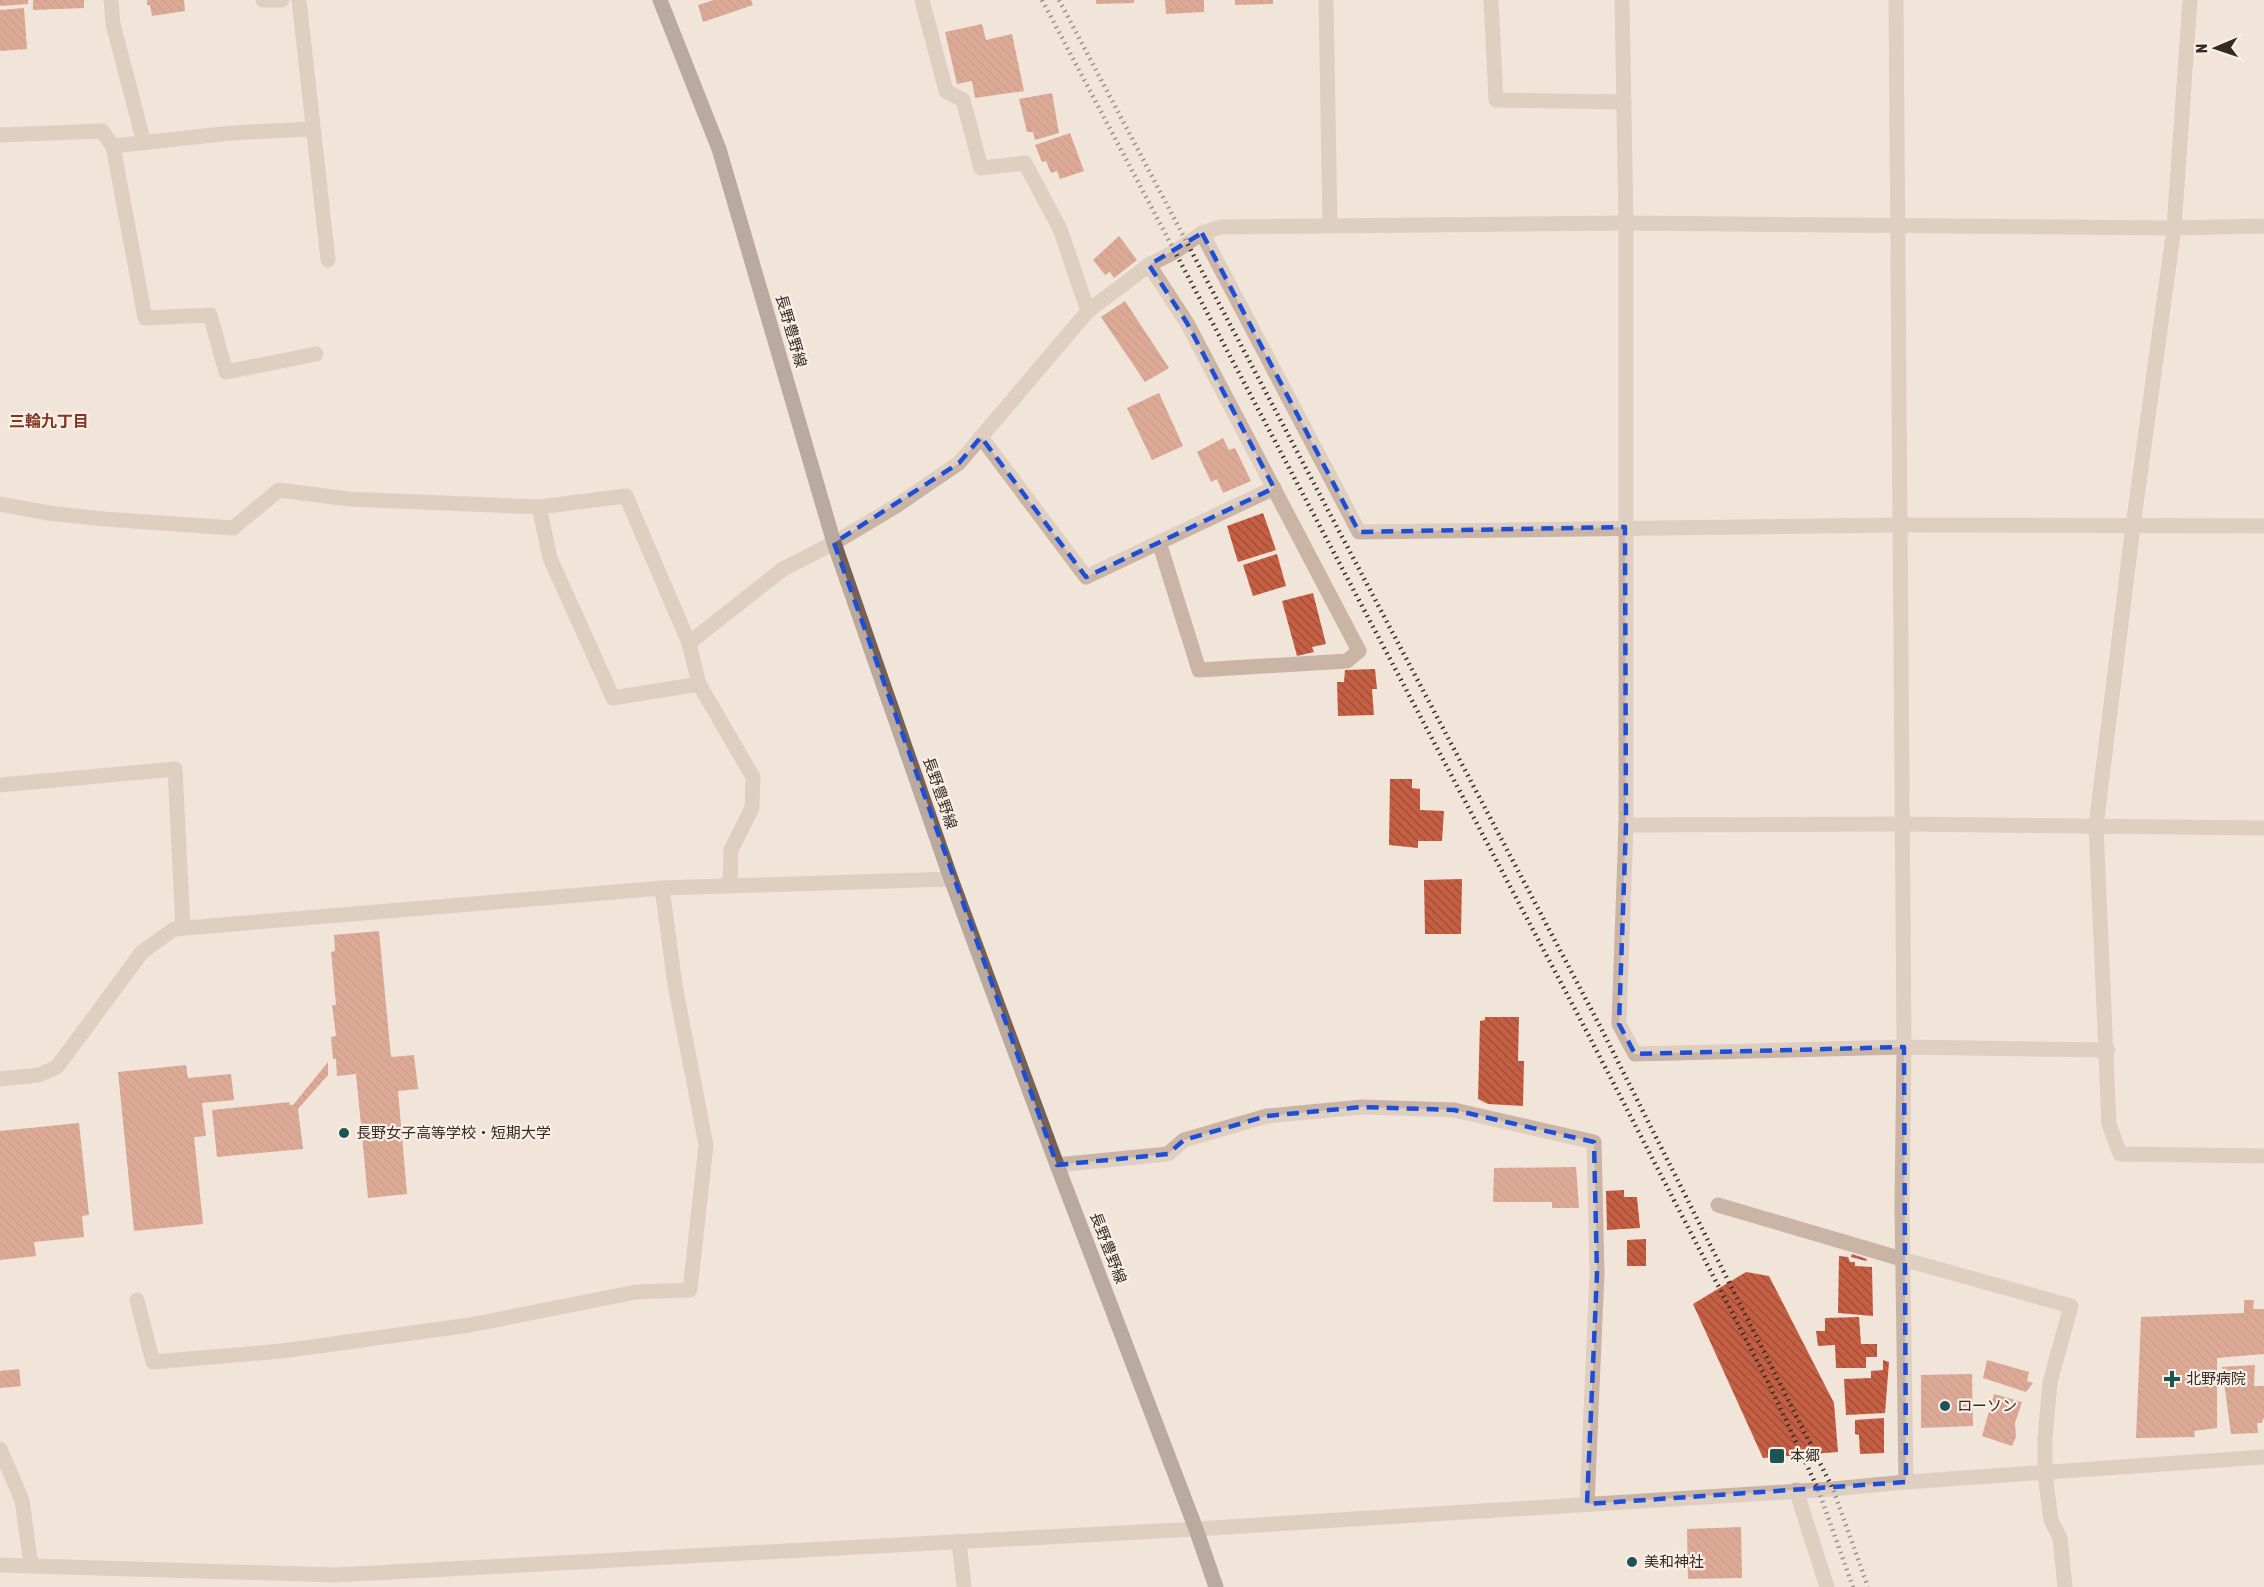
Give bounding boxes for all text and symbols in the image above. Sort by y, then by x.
north arrow [2186,18,2246,78]
text: N [2192,43,2210,54]
street label: 長野豊野線 [773,292,810,369]
district label: 三輪九丁目 [9,412,89,430]
street label: 長野豊野線 [920,755,961,831]
place label: 長野女子高等学校・短期大学 [356,1124,551,1141]
marker: 長野女子高等学校・短期大学 [337,1126,351,1140]
street label: 長野豊野線 [1087,1210,1130,1286]
marker: 北野病院 [2163,1370,2181,1388]
place label: 北野病院 [2186,1370,2246,1387]
place label: ローソン [1957,1397,2017,1414]
marker: ローソン [1938,1399,1952,1413]
marker: 本郷 [1768,1447,1786,1465]
place label: 本郷 [1790,1447,1820,1464]
place label: 美和神社 [1644,1553,1704,1570]
marker: 美和神社 [1625,1555,1639,1569]

